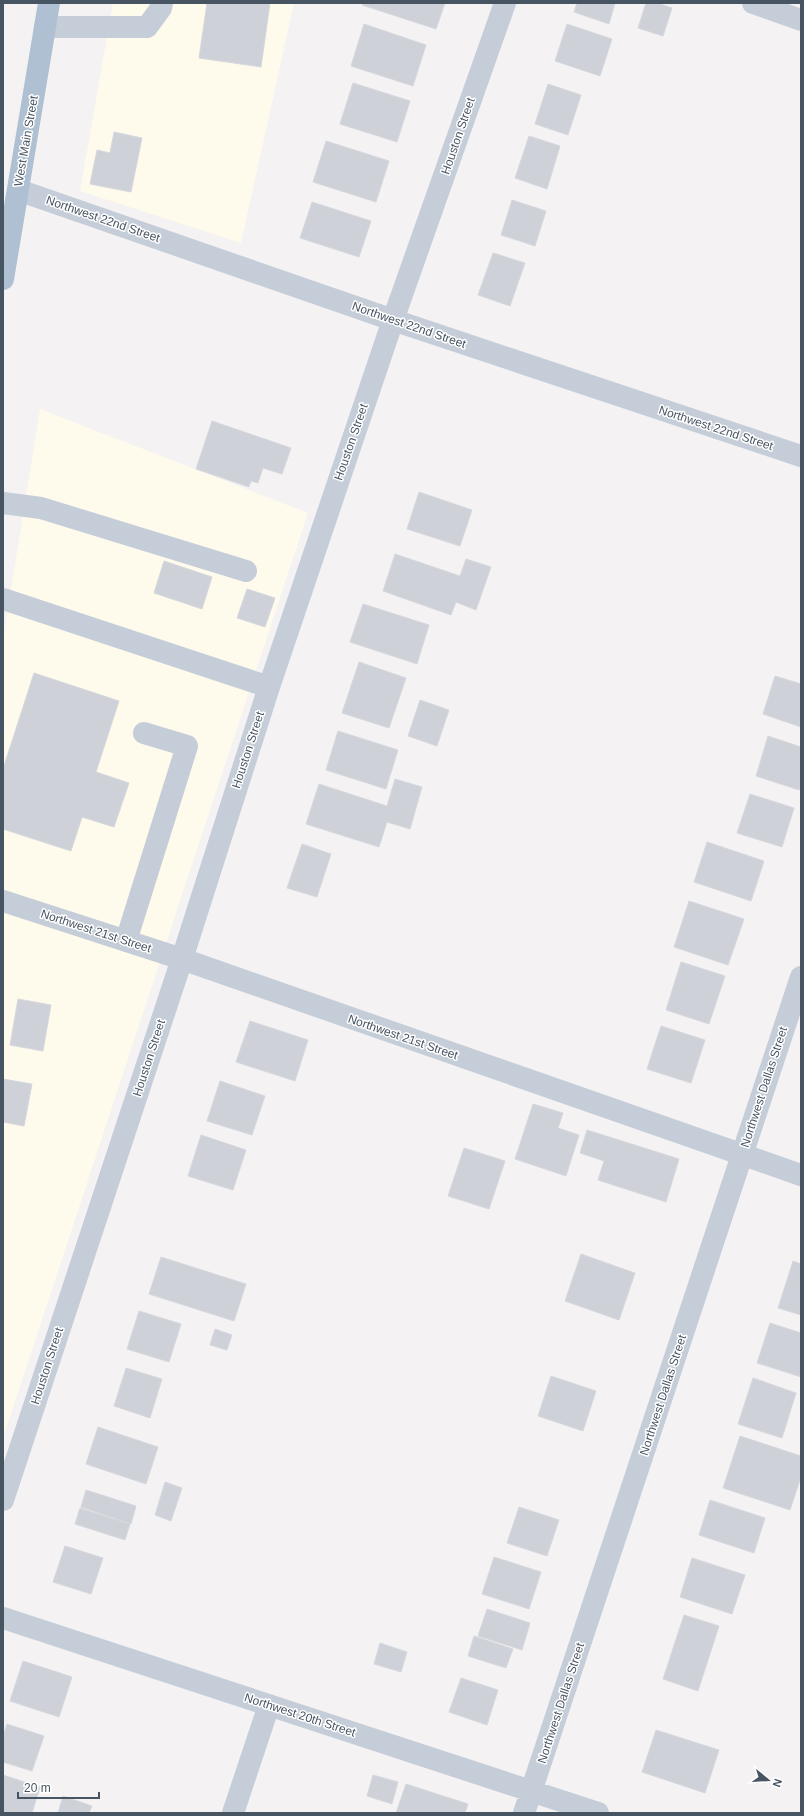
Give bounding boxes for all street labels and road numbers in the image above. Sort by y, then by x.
street label: West Main Street [11,94,41,187]
street label: Houston Street [438,95,478,176]
street label: Northwest 22nd Street [44,193,162,245]
street label: Northwest 22nd Street [350,299,468,351]
street label: Houston Street [331,401,371,482]
street label: Northwest 22nd Street [657,403,776,453]
street label: Houston Street [229,709,267,790]
street label: Northwest 21st Street [39,907,154,956]
street label: Northwest 21st Street [346,1012,460,1063]
street label: Houston Street [130,1017,168,1098]
street label: Northwest Dallas Street [738,1024,790,1149]
street label: Houston Street [28,1325,66,1406]
street label: Northwest Dallas Street [637,1332,689,1457]
street label: Northwest Dallas Street [535,1640,587,1765]
street label: Northwest 20th Street [243,1690,358,1740]

